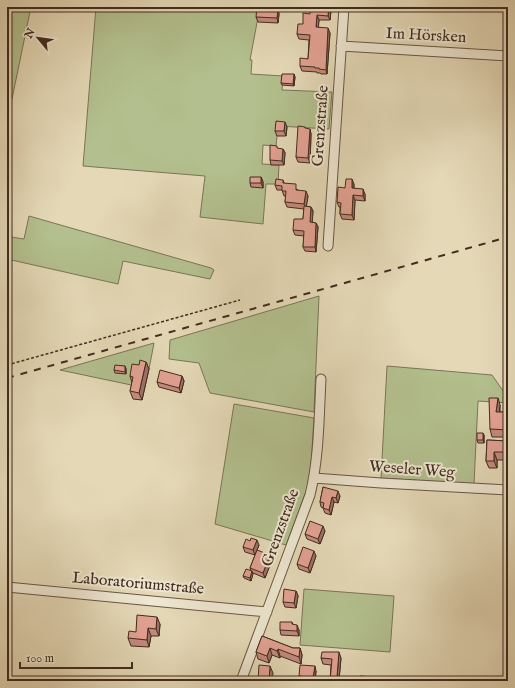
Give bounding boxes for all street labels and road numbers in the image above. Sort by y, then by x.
street label: Im Hörsken [385,24,467,48]
street label: Grenzstraße [308,85,334,167]
street label: Weseler Weg [368,457,456,483]
street label: Grenzstraße [258,486,304,570]
street label: Laboratoriumstraße [71,568,205,600]

